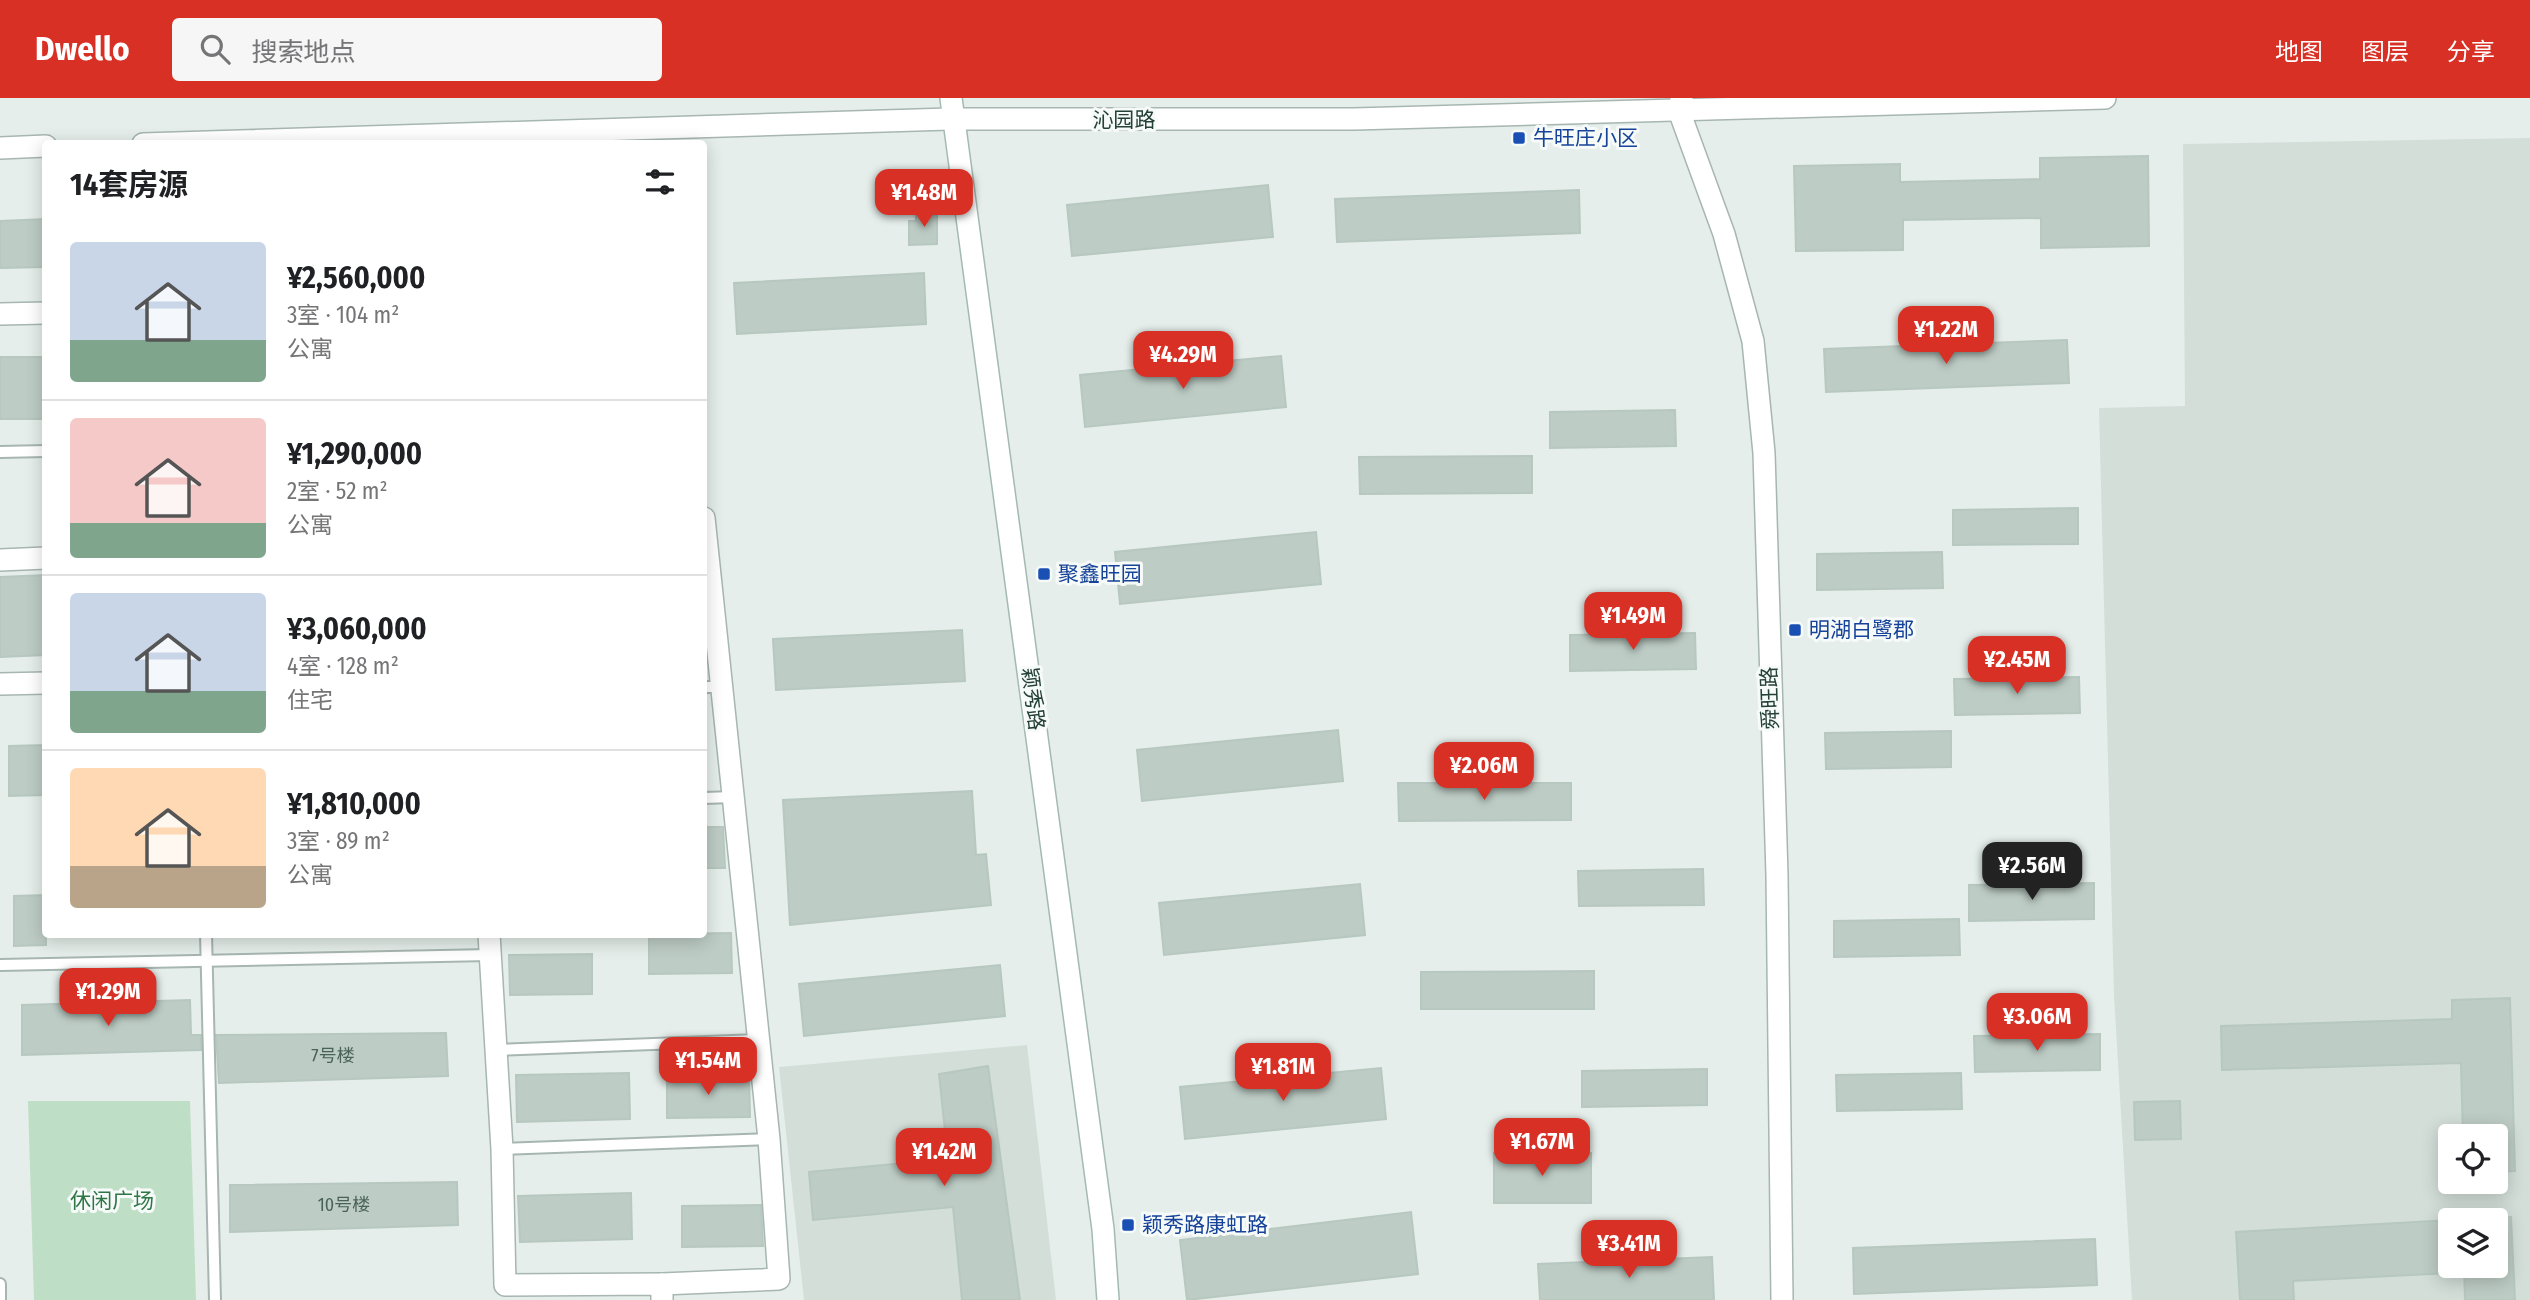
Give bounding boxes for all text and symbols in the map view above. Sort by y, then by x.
search box [172,18,662,81]
text: Dwello [35,29,130,69]
icon: search [196,30,234,68]
text: 搜索地点 [252,37,356,68]
text: 地图 [2275,38,2323,66]
text: 图层 [2361,38,2409,66]
text: 分享 [2447,38,2495,66]
street label: 沁园路 [1093,107,1156,133]
place label: 牛旺庄小区 [1533,125,1638,151]
marker: 牛旺庄小区 [1511,130,1527,146]
icon: filters [641,163,679,201]
text: 14套房源 [70,167,188,203]
pin: ¥1.48M [867,170,981,229]
text: ¥1.48M [891,178,957,206]
text: ¥2,560,000 [287,260,425,296]
icon: home [126,270,210,354]
text: 3室 · 104 m² [287,301,399,329]
pin: ¥1.22M [1889,306,2003,366]
text: ¥1.22M [1914,315,1978,343]
pin: ¥4.29M [1126,331,1240,391]
text: 公寓 [287,335,333,363]
text: ¥4.29M [1149,340,1217,368]
text: ¥1,290,000 [287,436,422,472]
icon: home [126,446,210,530]
text: 2室 · 52 m² [287,477,388,505]
text: 公寓 [287,511,333,539]
place label: 聚鑫旺园 [1058,561,1142,587]
marker: 聚鑫旺园 [1036,566,1052,582]
pin: ¥1.49M [1576,592,1690,652]
text: ¥1.49M [1600,601,1666,629]
text: ¥3,060,000 [287,611,427,647]
place label: 明湖白鹭郡 [1809,617,1914,643]
icon: home [126,621,210,705]
marker: 明湖白鹭郡 [1787,622,1803,638]
pin: ¥2.45M [1960,636,2074,696]
text: ¥2.45M [1984,645,2050,673]
text: 4室 · 128 m² [287,652,399,680]
street label: 颖秀路 [1016,666,1050,732]
street label: 舜旺路 [1756,666,1784,730]
text: 住宅 [287,686,333,714]
pin: ¥2.06M [1427,742,1541,802]
text: ¥2.06M [1450,751,1518,779]
text: ¥1,810,000 [287,786,421,822]
icon: home [126,796,210,880]
text: 3室 · 89 m² [287,827,390,855]
pin: ¥2.56M [1975,842,2089,902]
text: ¥2.56M [1998,851,2066,879]
text: 公寓 [287,861,333,889]
pin: ¥1.29M [51,968,165,1028]
text: ¥1.29M [75,977,141,1005]
pin: ¥3.06M [1980,993,2094,1053]
text: ¥3.06M [2003,1002,2071,1030]
pin: ¥1.54M [651,1038,765,1097]
pin: ¥1.81M [1226,1044,1340,1103]
house number: 7号楼 [311,1045,355,1067]
text: ¥1.54M [675,1046,741,1074]
text: ¥1.81M [1251,1052,1315,1080]
pin: ¥1.67M [1485,1118,1599,1178]
map controls [2438,1124,2508,1278]
button: locate [2438,1124,2508,1194]
text: ¥1.67M [1510,1127,1574,1155]
pin: ¥1.42M [887,1128,1001,1188]
text: ¥1.42M [912,1137,976,1165]
park label: 休闲广场 [70,1188,154,1214]
house number: 10号楼 [318,1194,370,1216]
button: layers [2438,1208,2508,1278]
place label: 颖秀路康虹路 [1142,1212,1268,1238]
marker: 颖秀路康虹路 [1120,1217,1136,1233]
pin: ¥3.41M [1572,1220,1686,1280]
text: ¥3.41M [1597,1229,1661,1257]

